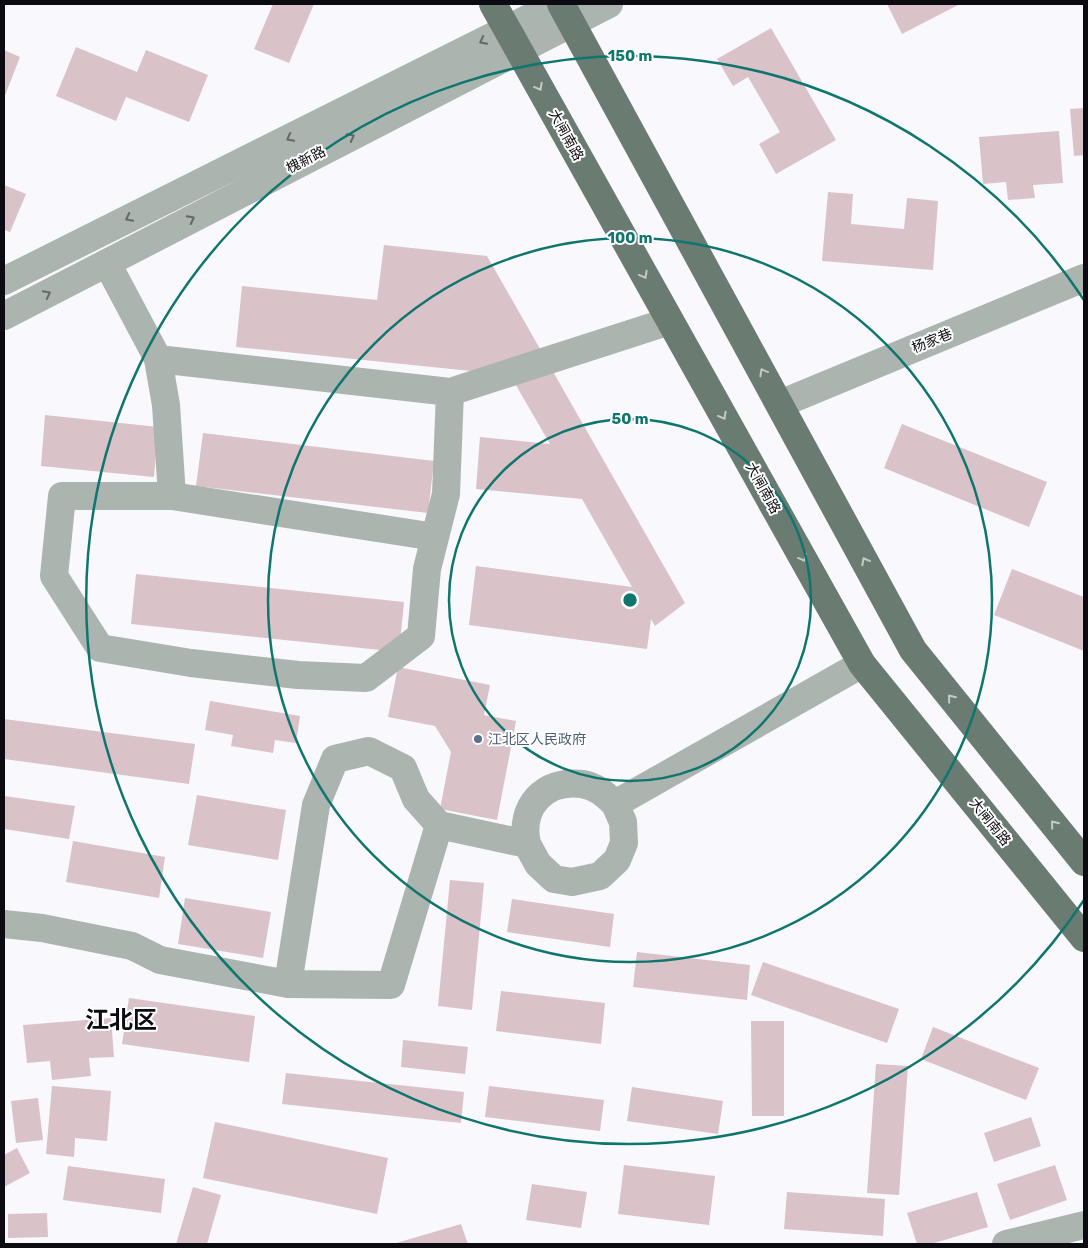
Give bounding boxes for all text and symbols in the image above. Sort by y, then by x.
one-way arrow [479,35,488,45]
text: 150 m [608,47,652,65]
one-way arrow [533,82,543,91]
street label: 大闸南路 [545,106,587,164]
one-way arrow [286,131,295,142]
one-way arrow [346,133,355,143]
street label: 槐新路 [283,143,329,177]
one-way arrow [125,212,134,222]
one-way arrow [186,215,195,225]
text: 100 m [608,229,652,247]
one-way arrow [638,269,648,278]
one-way arrow [42,290,51,300]
street label: 杨家巷 [909,325,955,357]
one-way arrow [759,369,769,378]
text: 50 m [612,410,648,428]
one-way arrow [717,411,727,420]
street label: 大闸南路 [742,459,784,517]
one-way arrow [796,553,806,562]
one-way arrow [861,558,871,567]
centre of rings [621,591,639,609]
one-way arrow [949,695,957,704]
place label: 江北区人民政府 [488,731,586,748]
marker: 江北区人民政府 [472,733,484,745]
street label: 大闸南路 [966,795,1014,849]
one-way arrow [1050,821,1059,830]
district label: 江北区 [85,1006,157,1034]

